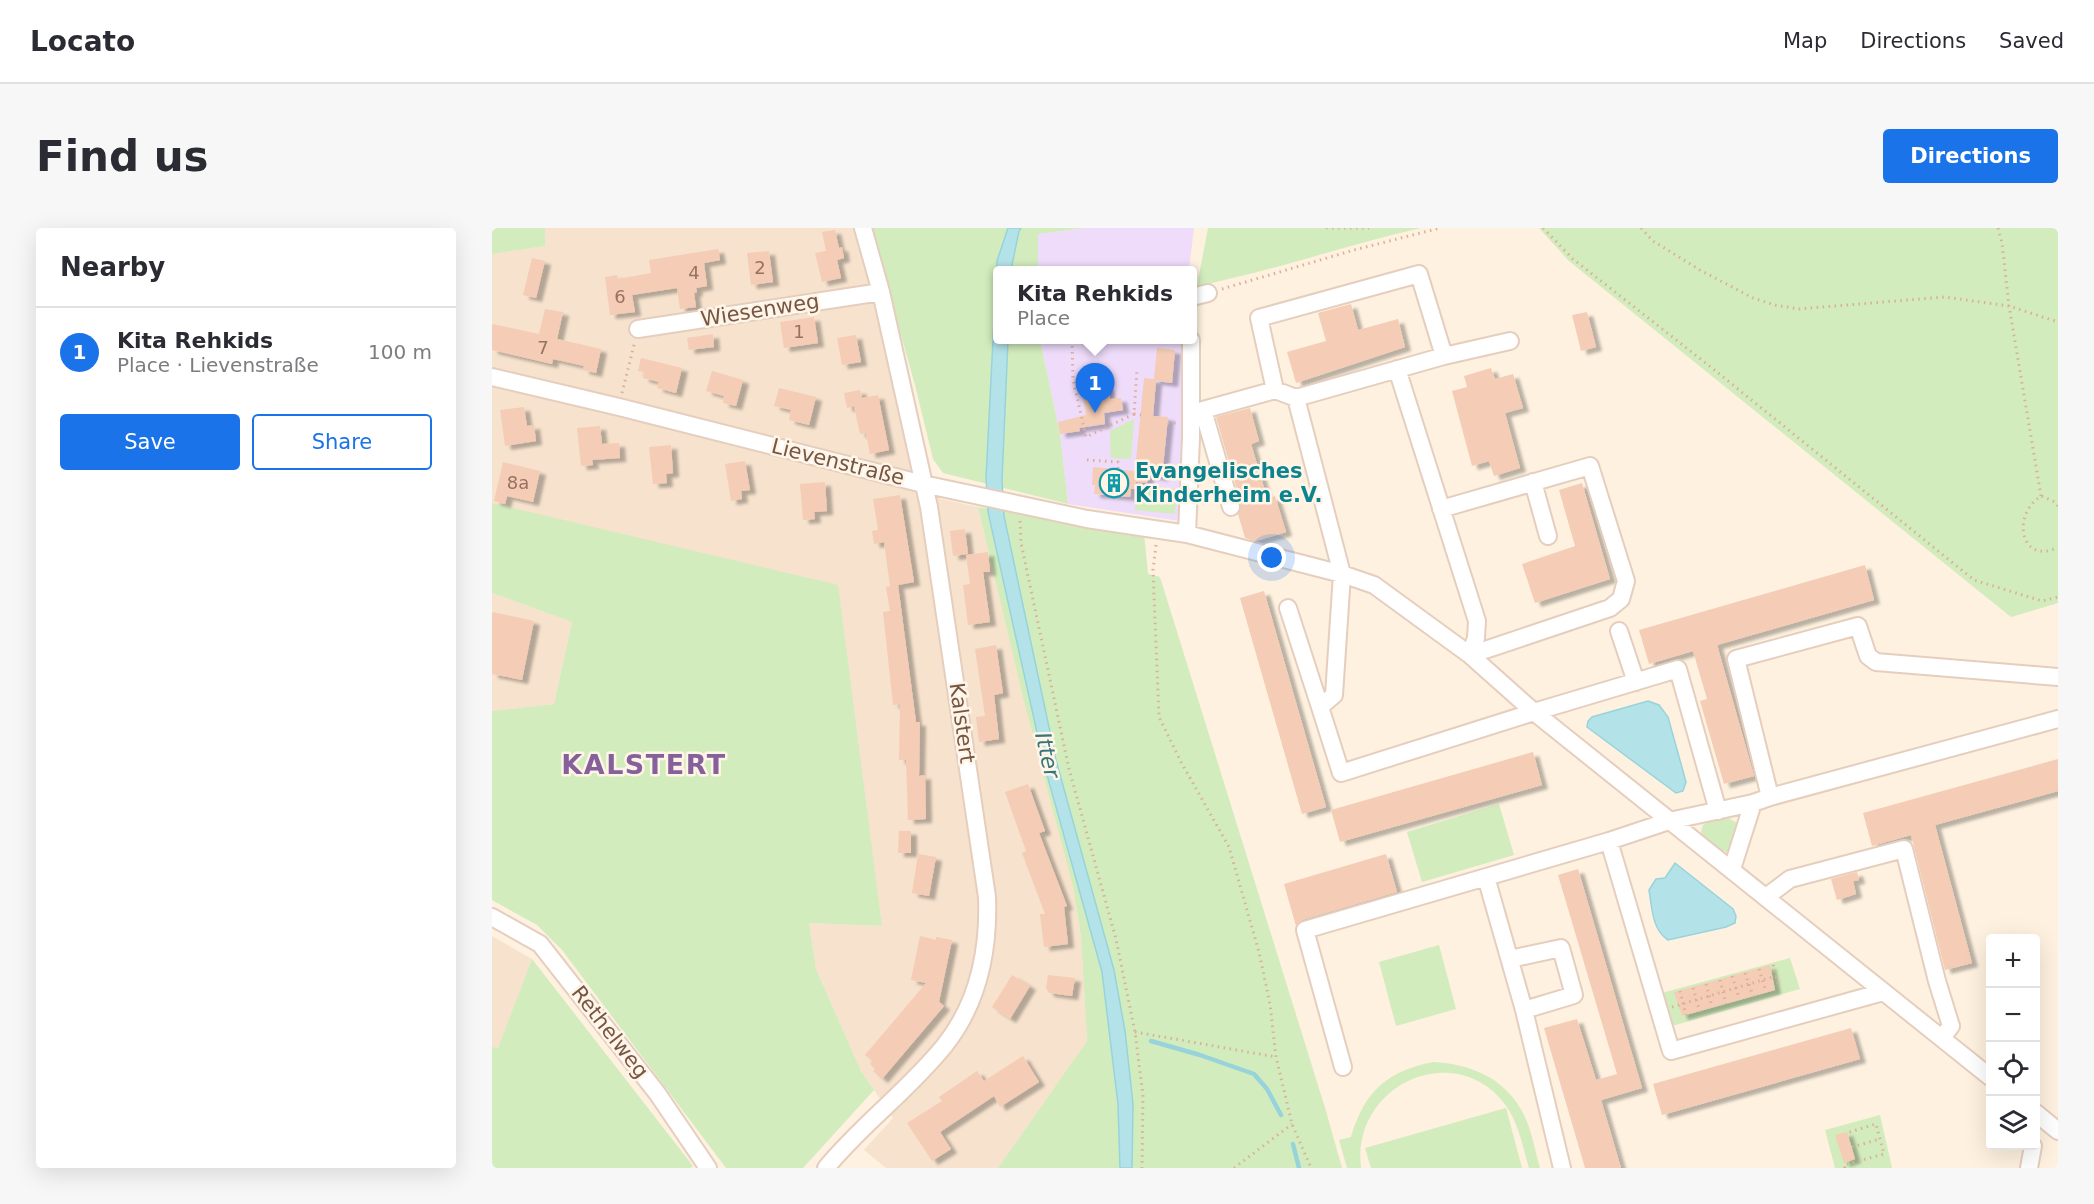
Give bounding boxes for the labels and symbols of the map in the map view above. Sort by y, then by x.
house number: 2 [754,257,766,278]
house number: 4 [688,262,700,283]
house number: 6 [614,286,626,307]
street label: Wiesenweg [699,289,821,331]
house number: 1 [793,321,805,342]
house number: 7 [537,337,549,358]
pin: 1 [1076,364,1114,413]
street label: Lievenstraße [769,434,907,490]
place label: Evangelisches Kinderheim e.V. [1135,459,1322,507]
building icon: Evangelisches Kinderheim e.V. [1098,467,1130,499]
house number: 8a [507,472,529,493]
your location [1257,543,1286,572]
street label: Kalstert [944,681,980,765]
water label: Itter [1030,730,1065,782]
district label: KALSTERT [561,749,727,780]
street label: Rethelweg [567,981,653,1083]

